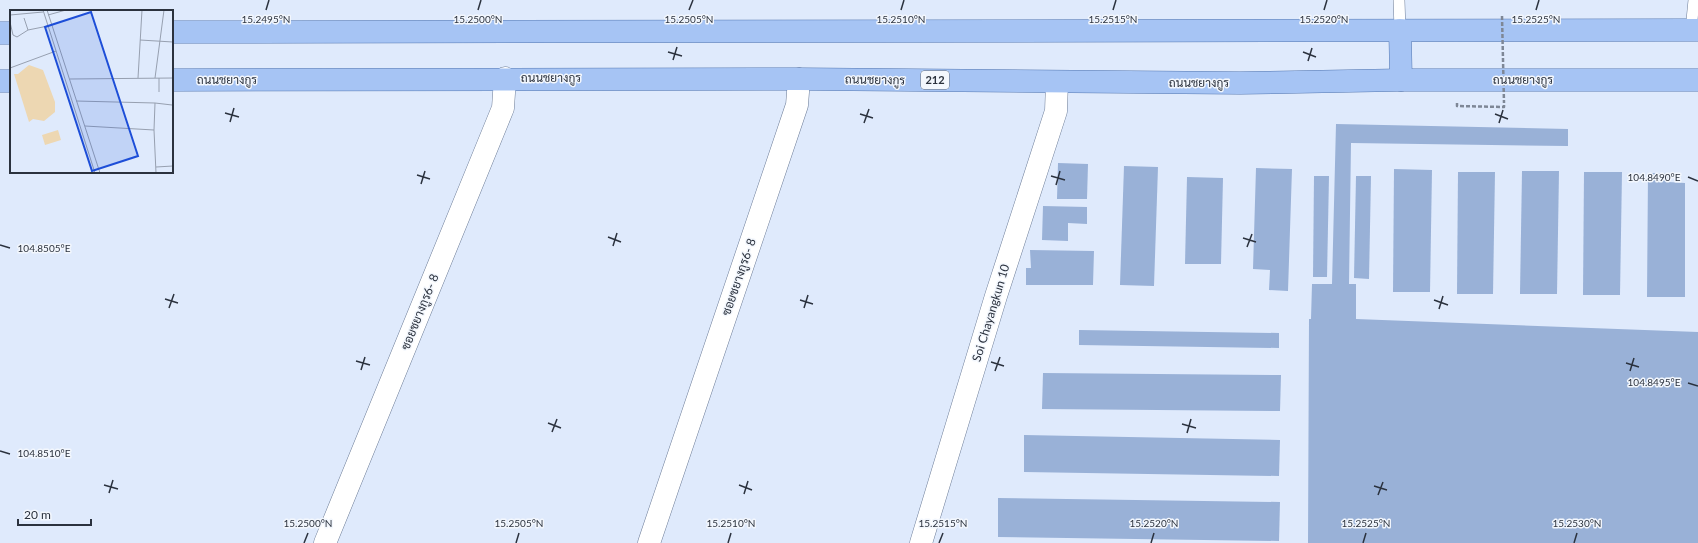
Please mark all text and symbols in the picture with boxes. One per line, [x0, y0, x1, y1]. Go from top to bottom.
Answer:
inset map [10, 10, 173, 173]
text: 15.2495°N [242, 13, 290, 25]
text: 15.2500°N [454, 13, 502, 25]
text: 15.2505°N [665, 13, 713, 25]
text: 15.2510°N [877, 13, 925, 25]
text: 15.2515°N [1089, 13, 1137, 25]
text: 15.2520°N [1300, 13, 1348, 25]
text: 15.2525°N [1512, 13, 1560, 25]
street label: ถนนชยางกูร [521, 70, 581, 86]
street label: ถนนชยางกูร [845, 71, 906, 89]
road number: 212 [921, 71, 949, 89]
street label: ถนนชยางกูร [197, 72, 257, 88]
street label: ถนนชยางกูร [1493, 72, 1553, 88]
street label: ถนนชยางกูร [1169, 75, 1229, 91]
text: 104.8490°E [1628, 171, 1681, 183]
street label: ซอยชยางกูร6- 8 [718, 236, 760, 318]
text: 104.8505°E [18, 242, 71, 254]
street label: Soi Chayangkun 10 [969, 262, 1013, 363]
street label: ซอยชยางกูร6- 8 [397, 271, 443, 352]
text: 104.8495°E [1628, 376, 1681, 388]
text: 104.8510°E [18, 447, 71, 459]
scale bar [18, 501, 91, 527]
text: 20 m [24, 507, 51, 522]
text: 15.2500°N [284, 517, 332, 529]
text: 15.2505°N [495, 517, 543, 529]
text: 15.2510°N [707, 517, 755, 529]
text: 15.2515°N [919, 517, 967, 529]
text: 15.2520°N [1130, 517, 1178, 529]
text: 15.2525°N [1342, 517, 1390, 529]
text: 15.2530°N [1553, 517, 1601, 529]

